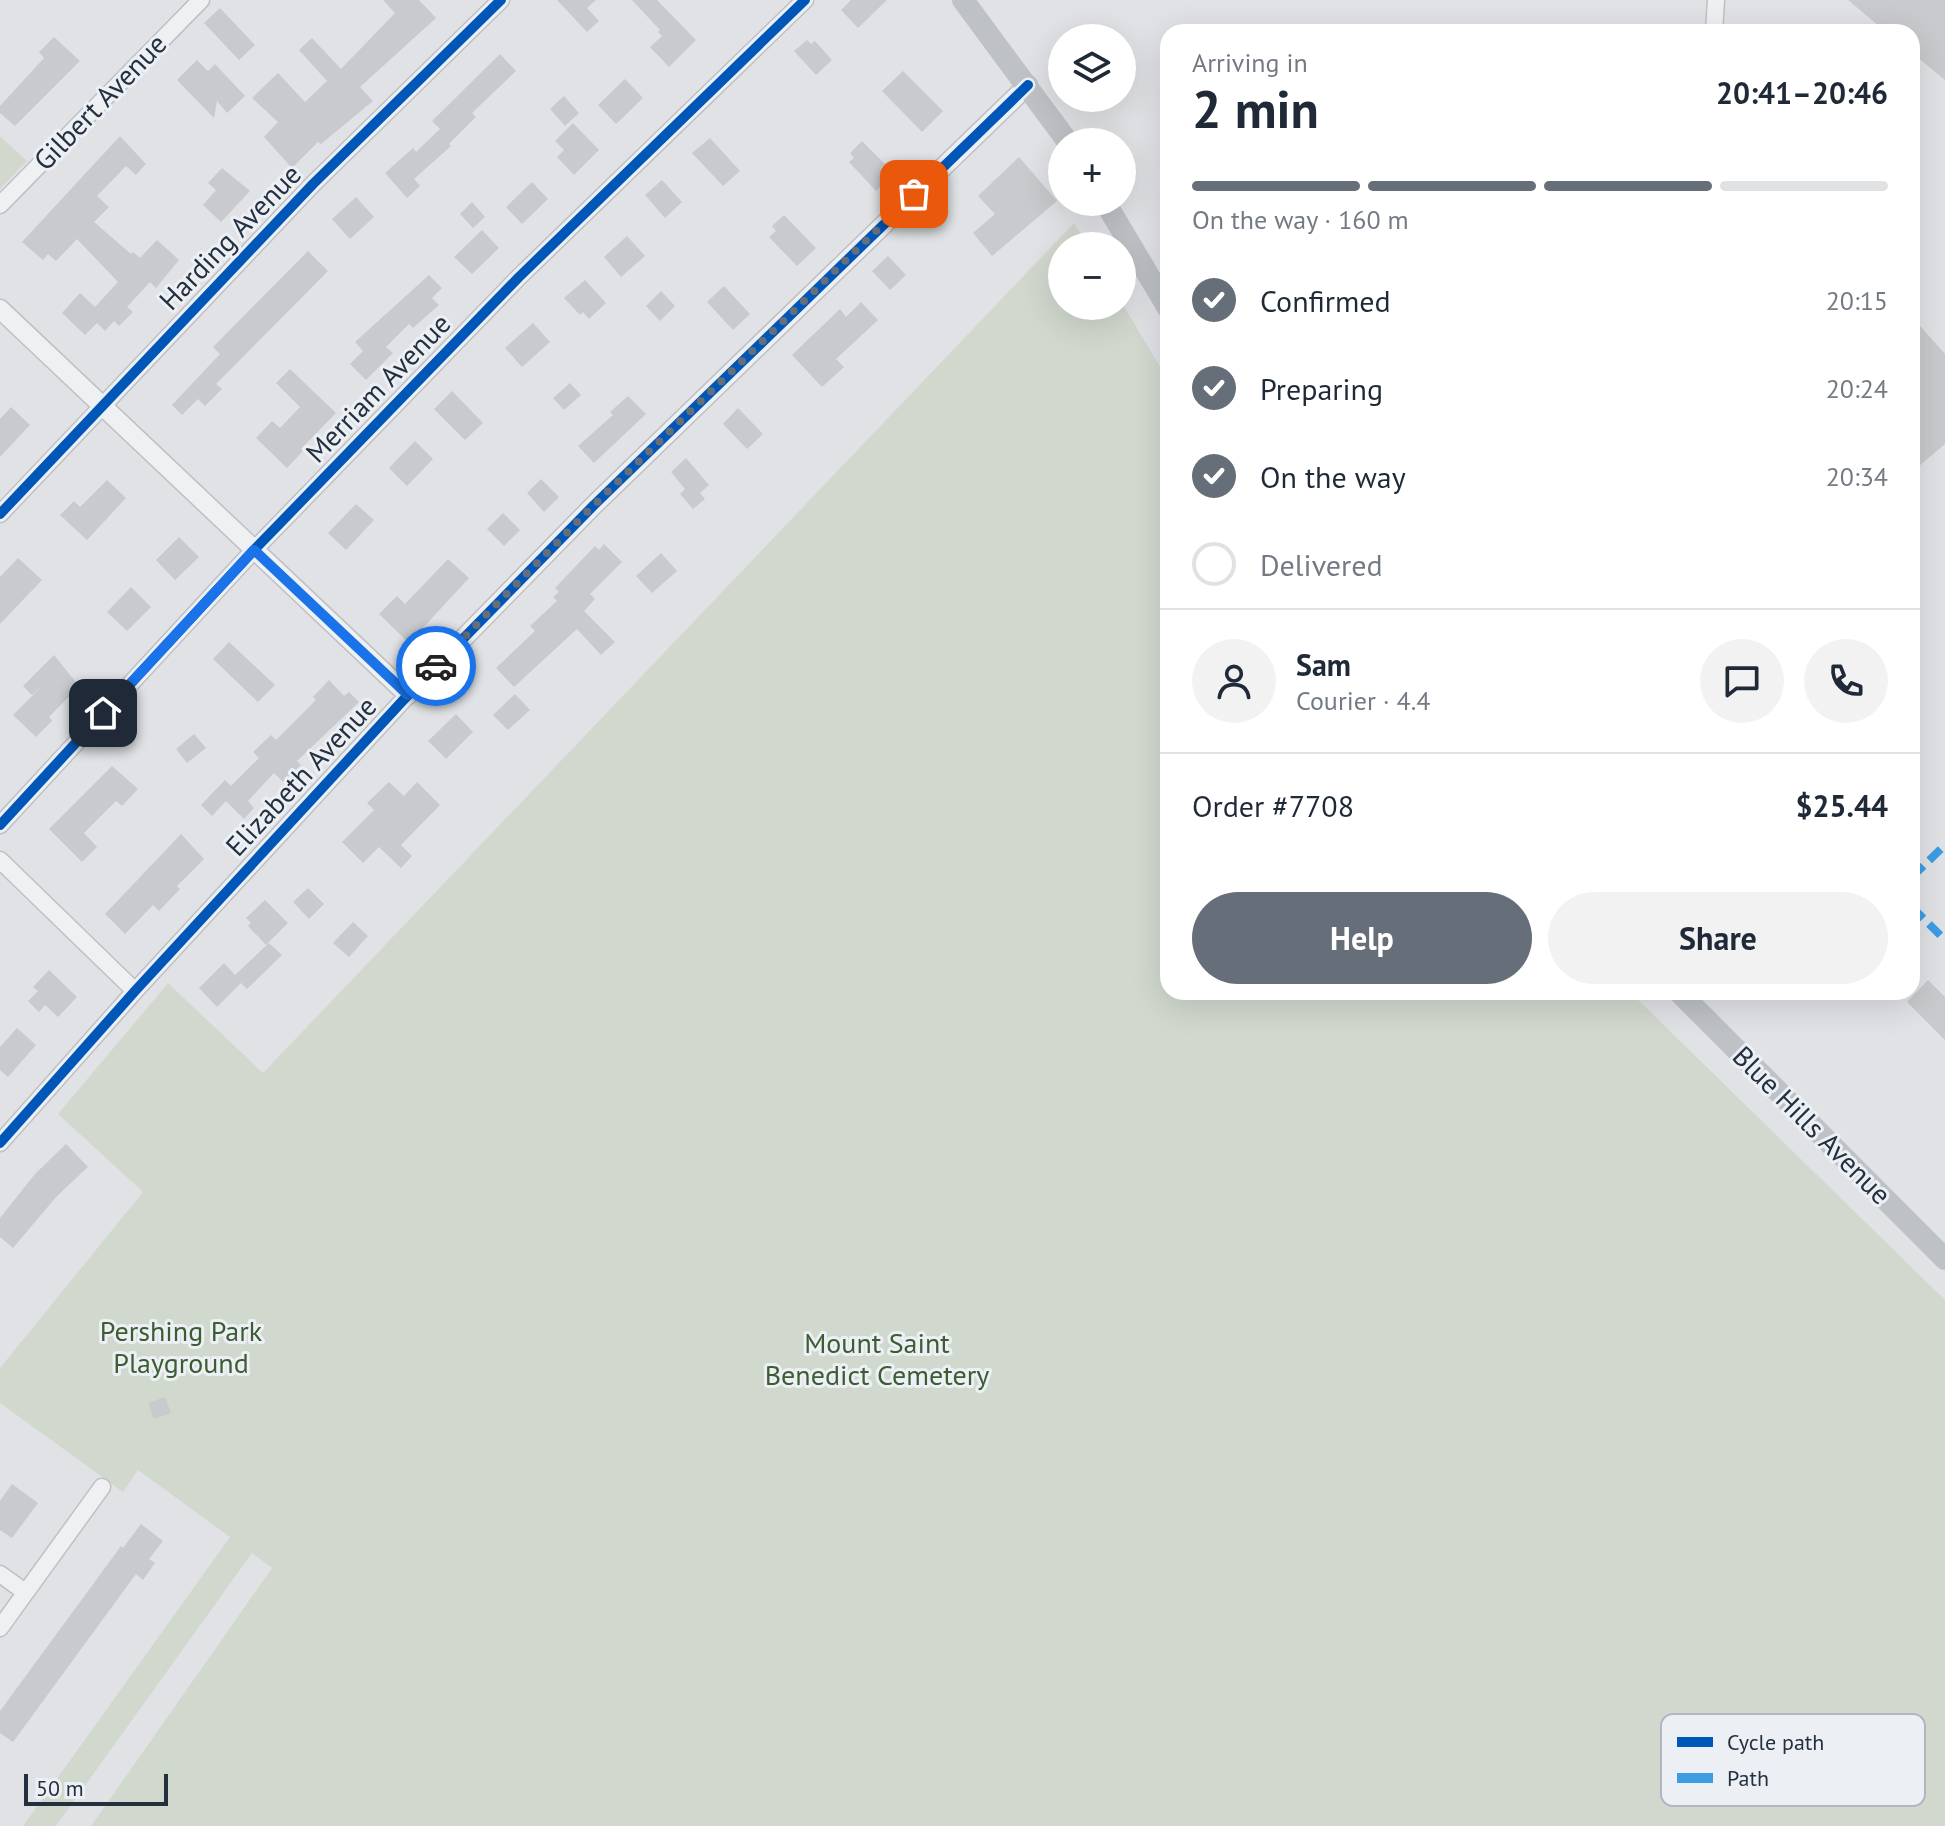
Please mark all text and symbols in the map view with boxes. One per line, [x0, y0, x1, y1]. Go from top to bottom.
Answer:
map controls [1048, 24, 1136, 320]
button: layers [1048, 24, 1136, 112]
street label: Gilbert Avenue [25, 25, 174, 178]
text: Arriving in [1192, 46, 1308, 79]
text: 20:41–20:46 [1716, 73, 1888, 112]
text: 2 min [1192, 75, 1319, 142]
button: + [1048, 128, 1136, 216]
street label: Harding Avenue [151, 156, 309, 318]
pin [880, 160, 948, 228]
icon: bag [892, 172, 936, 216]
text: On the way · 160 m [1192, 203, 1409, 236]
button: − [1048, 232, 1136, 320]
icon: check [1192, 278, 1236, 322]
text: Confirmed [1260, 281, 1391, 320]
text: 20:15 [1826, 284, 1888, 317]
street label: Merriam Avenue [297, 305, 458, 470]
icon: check [1192, 366, 1236, 410]
text: Preparing [1260, 369, 1383, 408]
text: 20:24 [1826, 372, 1888, 405]
icon: check [1192, 454, 1236, 498]
text: On the way [1260, 457, 1406, 496]
text: 20:34 [1826, 460, 1888, 493]
text: Delivered [1260, 545, 1383, 584]
courier [396, 626, 476, 706]
button: person [1192, 639, 1276, 723]
button: chat [1700, 639, 1784, 723]
button: phone [1804, 639, 1888, 723]
icon: car [414, 644, 458, 688]
text: Sam [1296, 645, 1351, 684]
pin [69, 679, 137, 747]
text: Courier · 4.4 [1296, 684, 1430, 717]
street label: Elizabeth Avenue [217, 688, 384, 863]
icon: home [81, 691, 125, 735]
text: Order #7708 [1192, 786, 1354, 825]
text: $25.44 [1796, 786, 1888, 825]
button: Help [1192, 892, 1532, 984]
button: Share [1548, 892, 1888, 984]
street label: Blue Hills Avenue [1725, 1037, 1900, 1212]
park label: Pershing Park Playground [100, 1312, 263, 1381]
park label: Mount Saint Benedict Cemetery [765, 1324, 989, 1393]
legend [1661, 1714, 1925, 1806]
text: Cycle path [1727, 1728, 1824, 1756]
text: Path [1727, 1764, 1769, 1792]
scale bar [24, 1770, 168, 1806]
text: 50 m [36, 1774, 84, 1802]

